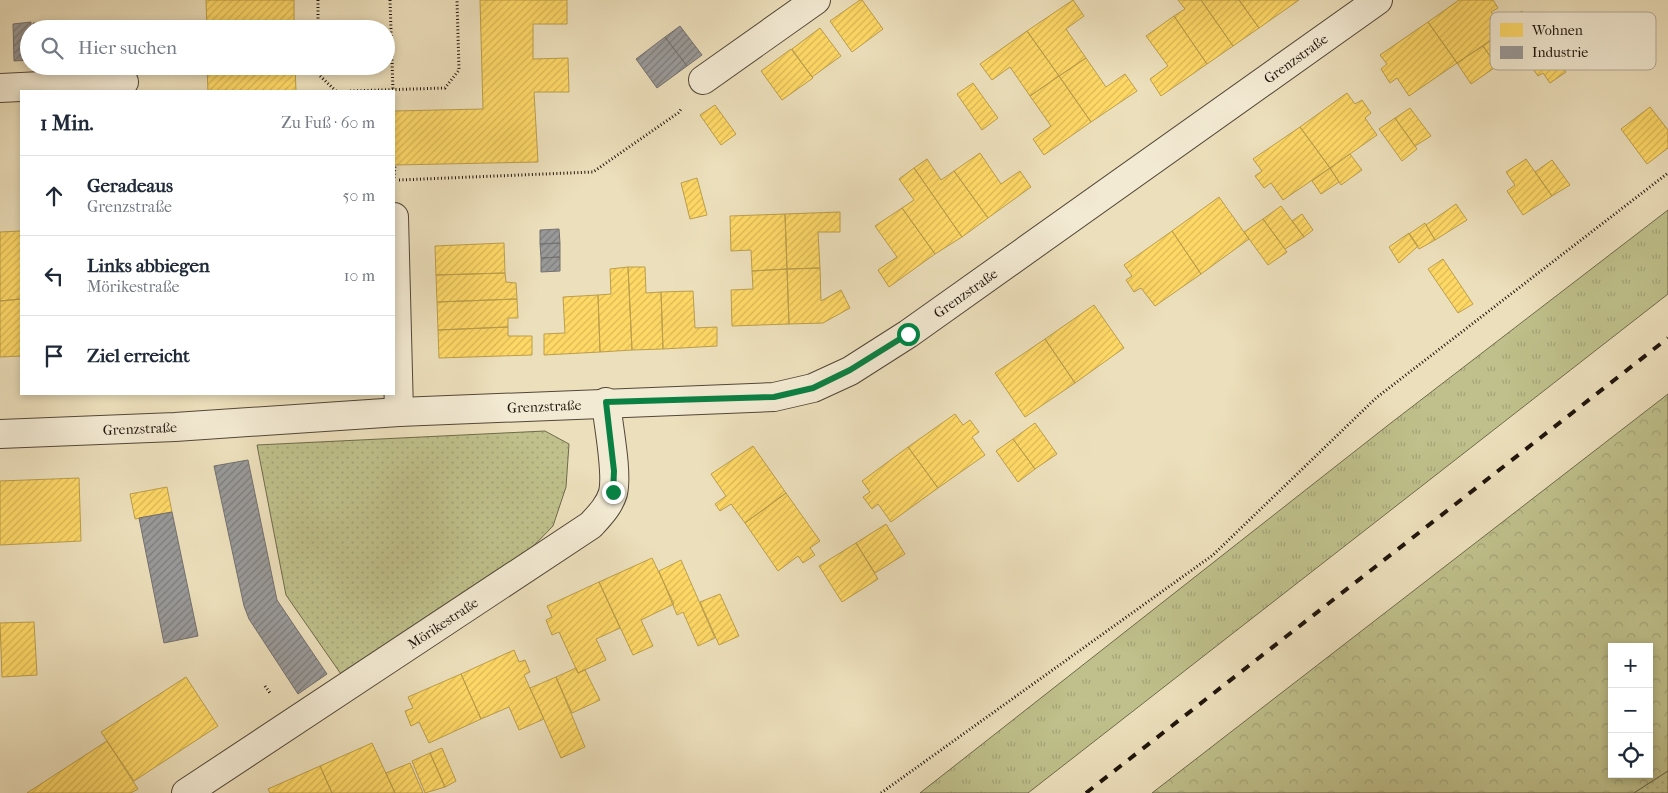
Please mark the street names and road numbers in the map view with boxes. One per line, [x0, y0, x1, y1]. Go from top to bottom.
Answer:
street label: Grenzstraße [1261, 30, 1331, 87]
street label: Grenzstraße [931, 265, 1001, 322]
street label: Grenzstraße [507, 397, 582, 417]
street label: Grenzstraße [102, 419, 177, 439]
street label: Mörikestraße [405, 594, 482, 653]

